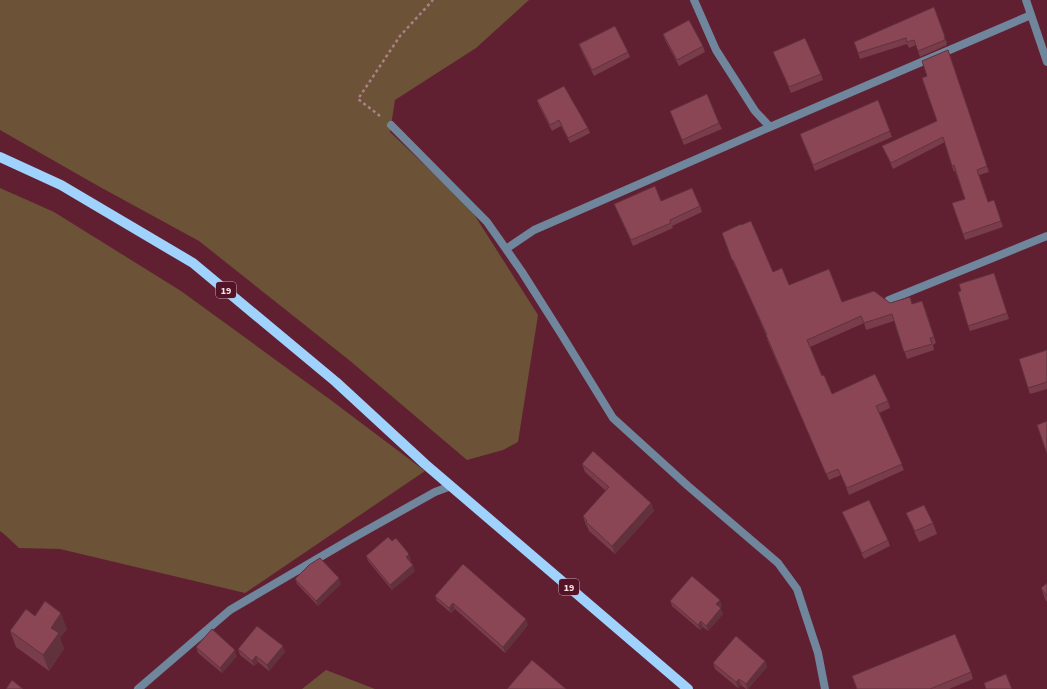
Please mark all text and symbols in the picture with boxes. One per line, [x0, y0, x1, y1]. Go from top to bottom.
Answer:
road number: 19 [216, 282, 236, 298]
road number: 19 [559, 579, 579, 595]

